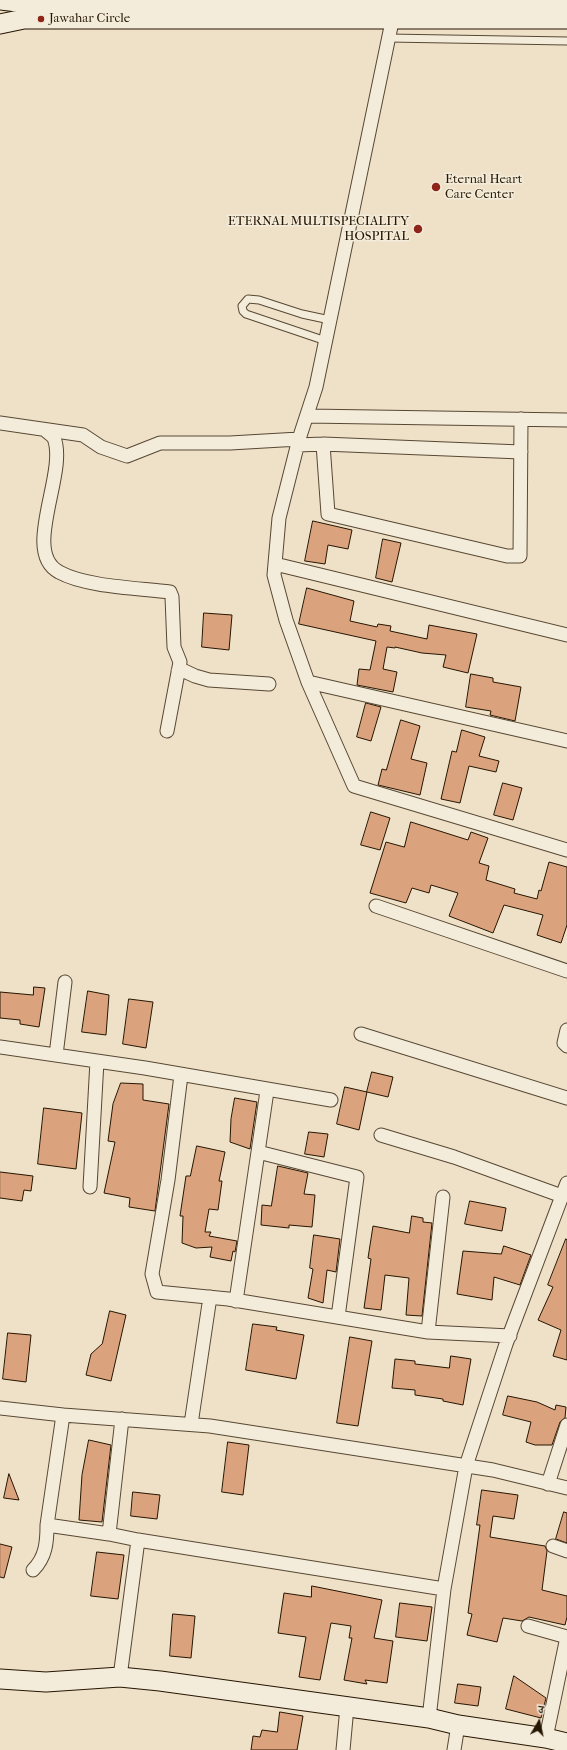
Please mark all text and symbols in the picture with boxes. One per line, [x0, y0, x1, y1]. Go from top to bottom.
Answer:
place label: Jawahar Circle [49, 11, 130, 27]
marker: Jawahar Circle [36, 14, 46, 24]
place label: Eternal Heart Care Center [445, 172, 522, 203]
marker: Eternal Heart Care Center [430, 181, 442, 193]
place label: ETERNAL MULTISPECIALITY HOSPITAL [228, 214, 409, 245]
marker: ETERNAL MULTISPECIALITY HOSPITAL [412, 223, 424, 235]
north arrow [519, 1702, 559, 1742]
text: उ [537, 1703, 545, 1717]

